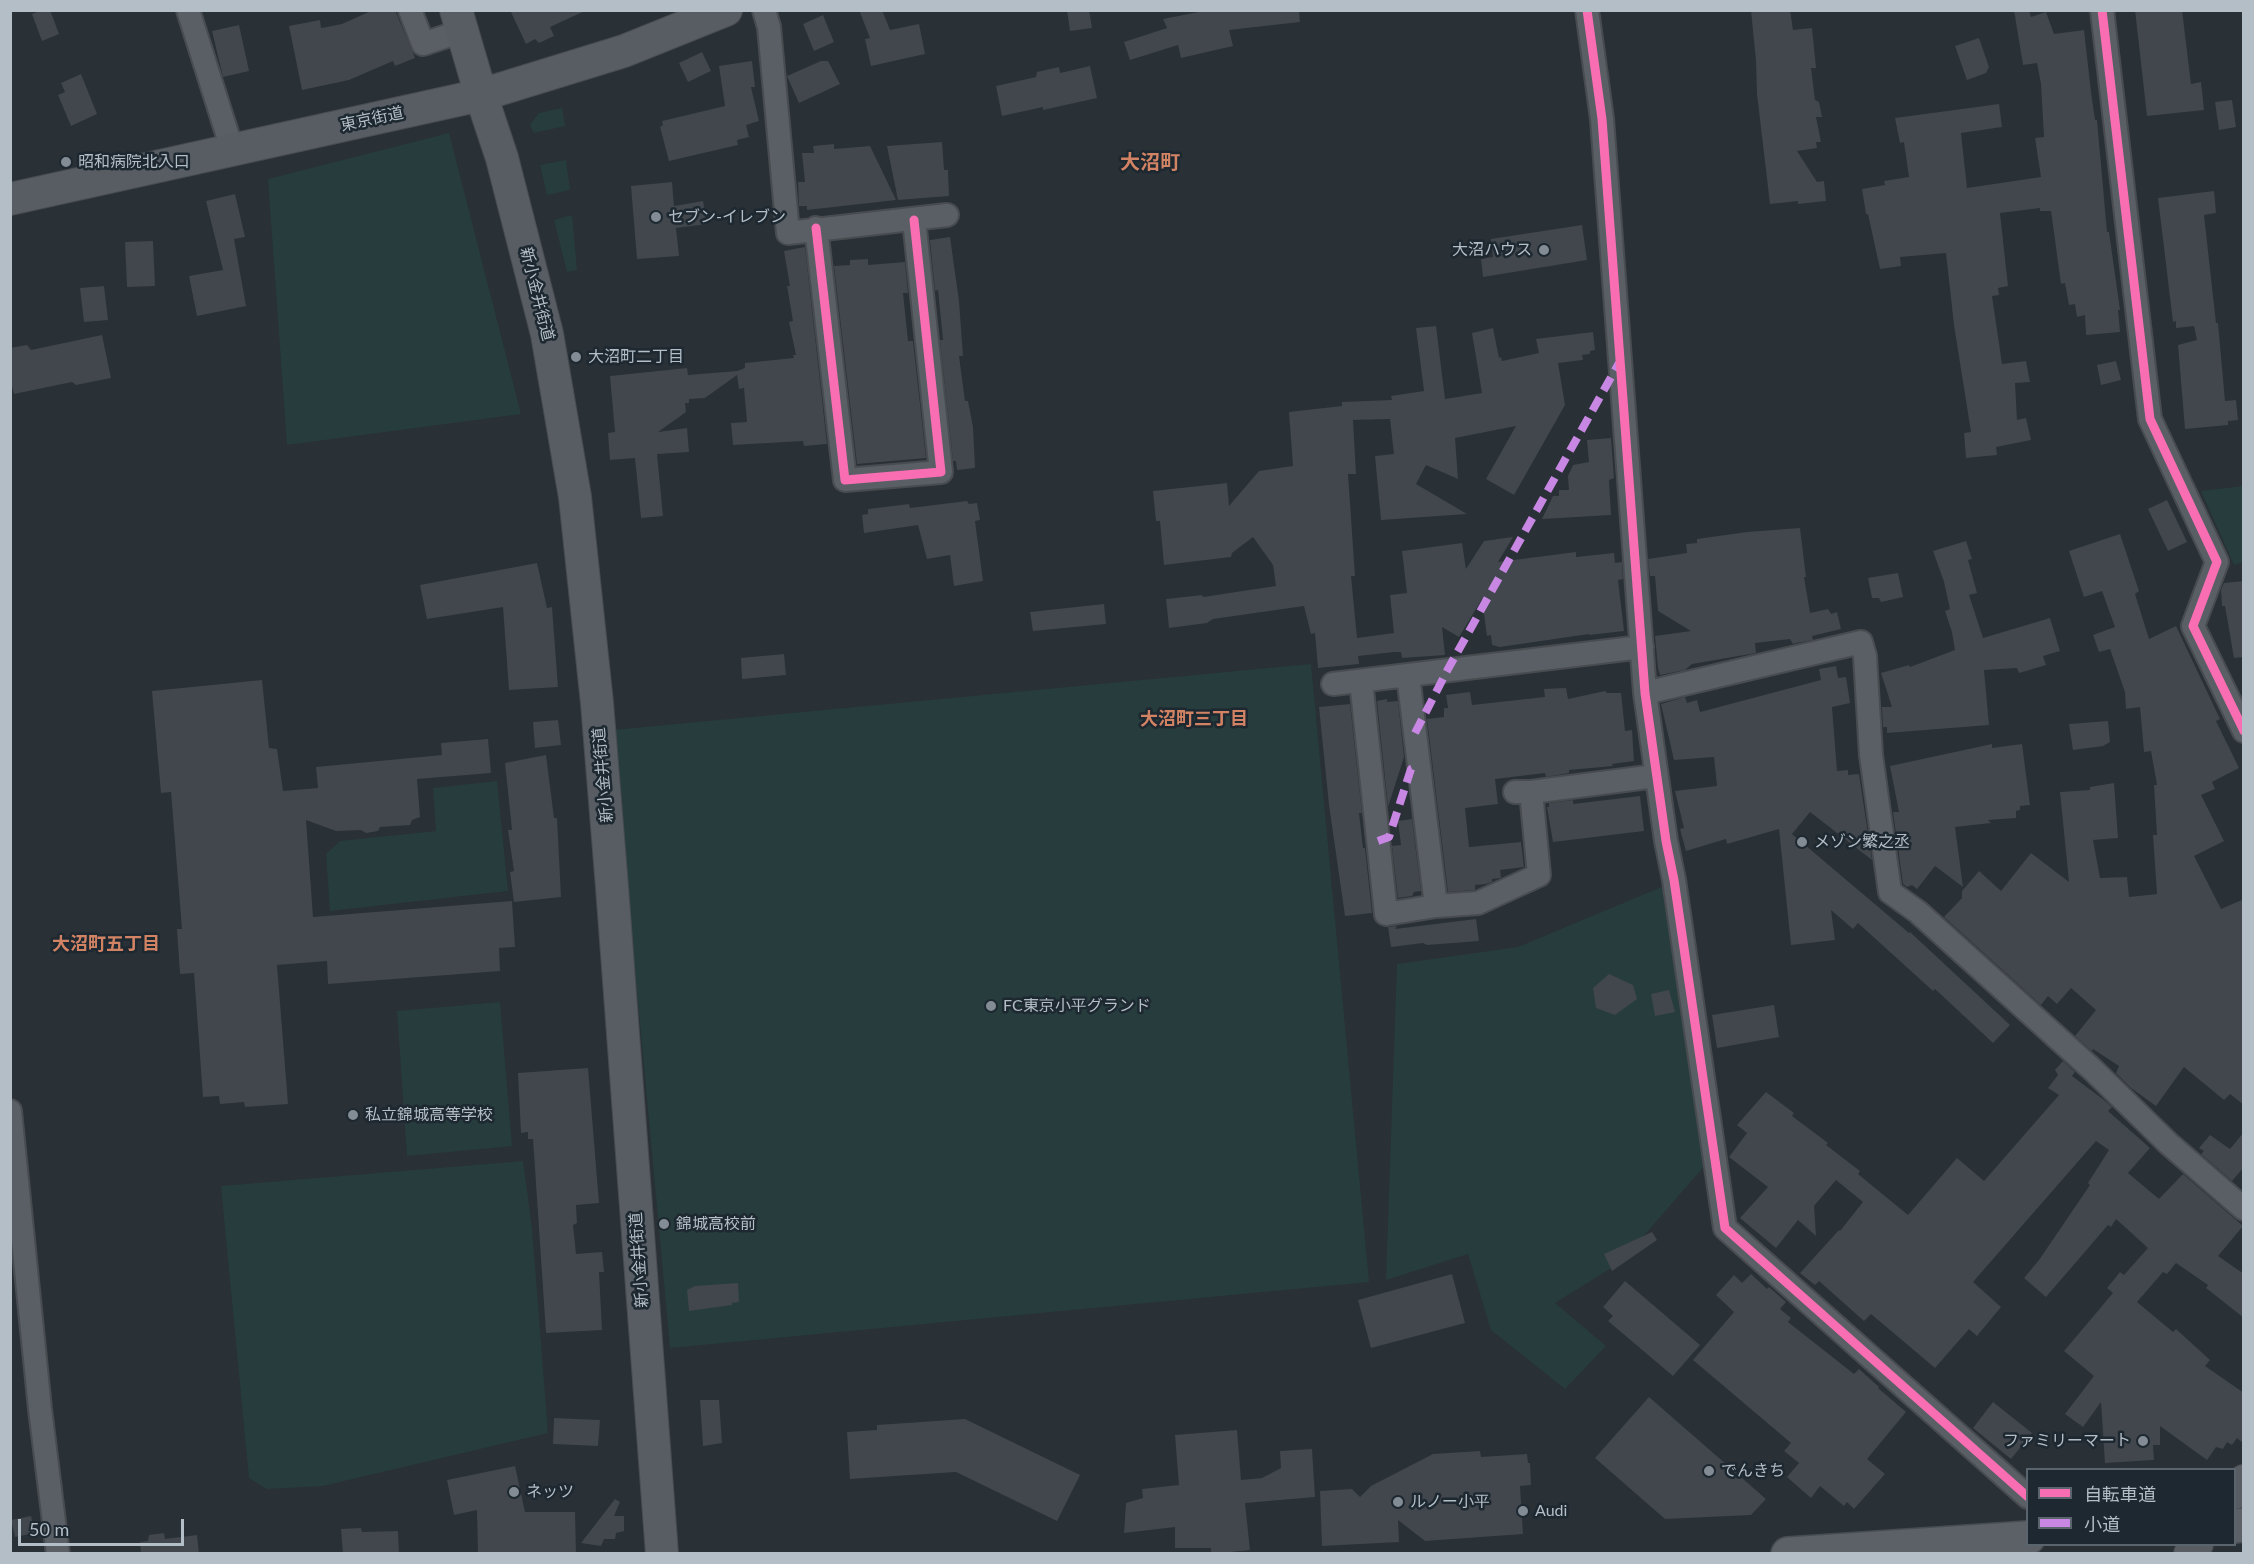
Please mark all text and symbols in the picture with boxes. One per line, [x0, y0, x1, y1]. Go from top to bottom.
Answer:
street label: 東京街道 [339, 103, 405, 135]
district label: 大沼町 [1120, 151, 1180, 175]
place label: 昭和病院北入口 [78, 152, 190, 172]
marker: 昭和病院北入口 [59, 155, 73, 169]
place label: セブン-イレブン [668, 207, 786, 227]
marker: セブン-イレブン [649, 210, 663, 224]
place label: 大沼ハウス [1452, 240, 1532, 260]
marker: 大沼ハウス [1537, 243, 1551, 257]
street label: 新小金井街道 [516, 245, 558, 343]
place label: 大沼町二丁目 [588, 347, 684, 367]
marker: 大沼町二丁目 [569, 350, 583, 364]
district label: 大沼町三丁目 [1140, 708, 1248, 730]
street label: 新小金井街道 [589, 726, 617, 824]
place label: メゾン繁之丞 [1814, 832, 1910, 852]
marker: メゾン繁之丞 [1795, 835, 1809, 849]
district label: 大沼町五丁目 [52, 933, 160, 955]
place label: FC東京小平グランド [1003, 996, 1151, 1016]
marker: FC東京小平グランド [984, 999, 998, 1013]
place label: 私立錦城高等学校 [365, 1105, 493, 1125]
marker: 私立錦城高等学校 [346, 1108, 360, 1122]
street label: 新小金井街道 [626, 1211, 652, 1309]
place label: 錦城高校前 [676, 1214, 756, 1234]
marker: 錦城高校前 [657, 1217, 671, 1231]
place label: ファミリーマート [2003, 1431, 2131, 1451]
marker: ファミリーマート [2136, 1434, 2150, 1448]
place label: でんきち [1721, 1461, 1785, 1481]
marker: でんきち [1702, 1464, 1716, 1478]
legend [2026, 1468, 2236, 1546]
place label: ネッツ [526, 1482, 574, 1502]
text: 自転車道 [2084, 1483, 2156, 1505]
marker: ネッツ [507, 1485, 521, 1499]
place label: ルノー小平 [1410, 1492, 1490, 1512]
marker: ルノー小平 [1391, 1495, 1405, 1509]
place label: Audi [1535, 1501, 1567, 1521]
marker: Audi [1516, 1504, 1530, 1518]
scale bar [21, 1507, 188, 1545]
text: 小道 [2084, 1513, 2120, 1535]
text: 50 m [29, 1518, 69, 1540]

